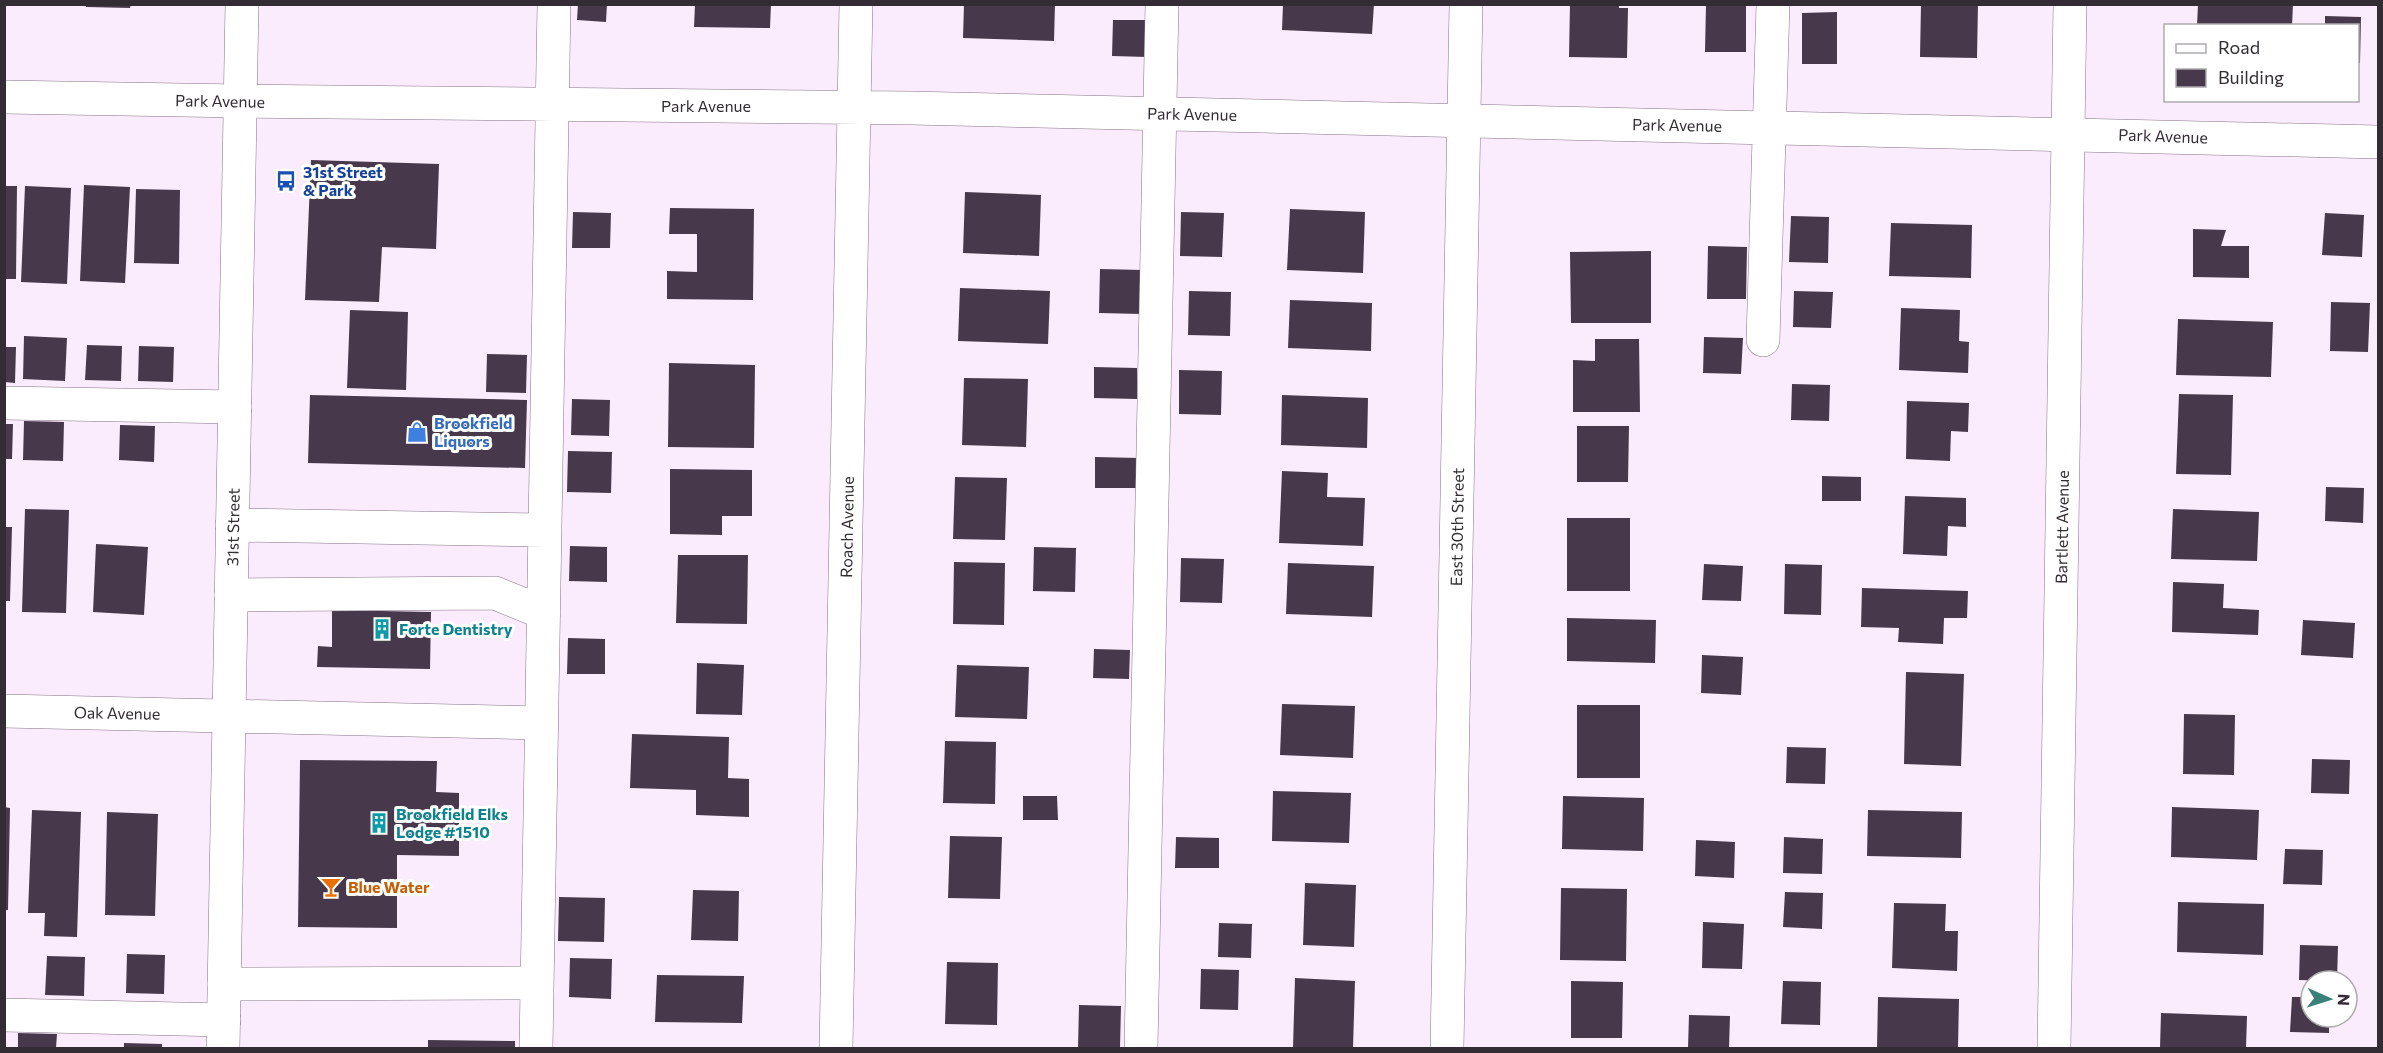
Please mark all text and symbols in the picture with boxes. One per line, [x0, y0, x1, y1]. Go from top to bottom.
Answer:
legend [2164, 24, 2359, 102]
text: Road [2218, 36, 2260, 58]
text: Building [2218, 66, 2284, 88]
street label: Park Avenue [175, 90, 265, 111]
street label: Park Avenue [661, 96, 751, 115]
street label: Park Avenue [1147, 103, 1237, 124]
street label: Park Avenue [1632, 114, 1722, 135]
street label: Park Avenue [2118, 124, 2208, 147]
place label: 31st Street & Park [303, 162, 383, 199]
bus stop icon: 31st Street & Park [274, 169, 298, 193]
place label: Brookfield Liquors [434, 413, 512, 450]
shop icon: Brookfield Liquors [405, 420, 429, 444]
street label: East 30th Street [1446, 467, 1467, 586]
street label: Bartlett Avenue [2051, 470, 2072, 584]
street label: Roach Avenue [836, 476, 857, 578]
street label: 31st Street [222, 487, 243, 566]
building icon: Forte Dentistry [370, 617, 394, 641]
place label: Forte Dentistry [399, 619, 513, 638]
street label: Oak Avenue [74, 702, 160, 723]
place label: Brookfield Elks Lodge #1510 [396, 804, 508, 841]
building icon: Brookfield Elks Lodge #1510 [367, 811, 391, 835]
bar icon: Blue Water [319, 875, 343, 899]
place label: Blue Water [348, 877, 430, 896]
north arrow [2299, 969, 2359, 1029]
text: N [2335, 993, 2354, 1006]

